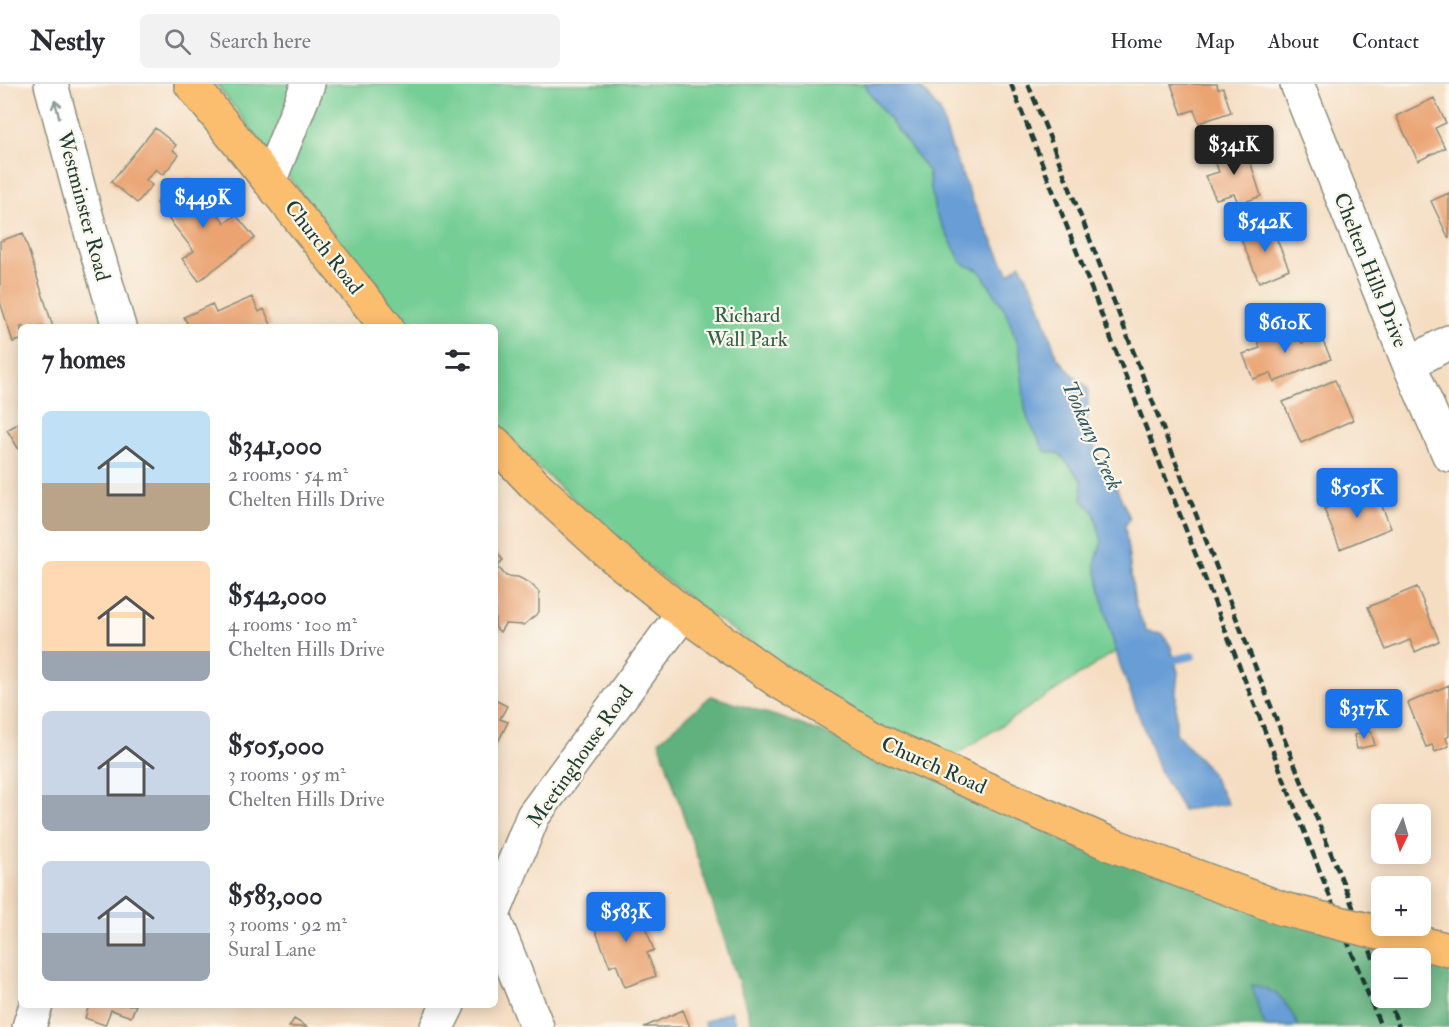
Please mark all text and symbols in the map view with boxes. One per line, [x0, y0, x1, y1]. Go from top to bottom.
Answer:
search box [140, 14, 560, 68]
text: Nestly [30, 24, 104, 59]
icon: search [161, 25, 194, 58]
text: Search here [209, 27, 311, 55]
text: Home [1110, 28, 1162, 55]
text: Map [1195, 28, 1235, 55]
text: About [1268, 28, 1319, 55]
text: Contact [1352, 28, 1419, 55]
one-way arrow [51, 100, 63, 119]
pin: $341K [1192, 125, 1276, 176]
street label: Westminster Road [50, 127, 117, 285]
text: $341K [1209, 132, 1259, 157]
pin: $449K [161, 178, 245, 229]
text: $449K [174, 185, 232, 210]
street label: Chelten Hills Drive [1327, 189, 1414, 352]
street label: Church Road [278, 195, 369, 301]
pin: $542K [1223, 202, 1307, 253]
text: $542K [1238, 209, 1292, 234]
park label: Richard Wall Park [705, 302, 788, 353]
pin: $610K [1243, 303, 1327, 354]
text: $610K [1259, 310, 1311, 335]
text: 7 homes [42, 344, 125, 376]
icon: filters [441, 344, 474, 377]
water label: Tookany Creek [1055, 376, 1129, 495]
text: $341,000 [228, 430, 322, 462]
icon: home [90, 435, 162, 507]
text: 2 rooms · 54 m² [228, 462, 348, 487]
pin: $505K [1315, 468, 1399, 519]
text: $505K [1331, 475, 1383, 500]
text: Chelten Hills Drive [228, 487, 385, 512]
text: $542,000 [228, 580, 327, 612]
icon: home [90, 585, 162, 657]
text: 4 rooms · 100 m² [228, 612, 357, 637]
text: Chelten Hills Drive [228, 637, 385, 662]
street label: Meetinghouse Road [521, 679, 640, 833]
pin: $317K [1322, 689, 1406, 740]
text: $317K [1339, 696, 1389, 721]
text: $505,000 [228, 730, 324, 762]
street label: Church Road [877, 730, 991, 801]
icon: home [90, 735, 162, 807]
text: 3 rooms · 95 m² [228, 762, 346, 787]
text: Chelten Hills Drive [228, 787, 385, 812]
north arrow [1371, 804, 1431, 864]
map controls [1371, 804, 1431, 1008]
button: + [1371, 876, 1431, 936]
text: $583,000 [228, 880, 323, 912]
icon: home [90, 885, 162, 957]
pin: $583K [584, 892, 668, 943]
text: $583K [600, 899, 652, 924]
text: 3 rooms · 92 m² [228, 912, 347, 937]
text: Sural Lane [228, 937, 316, 962]
button: − [1371, 948, 1431, 1008]

